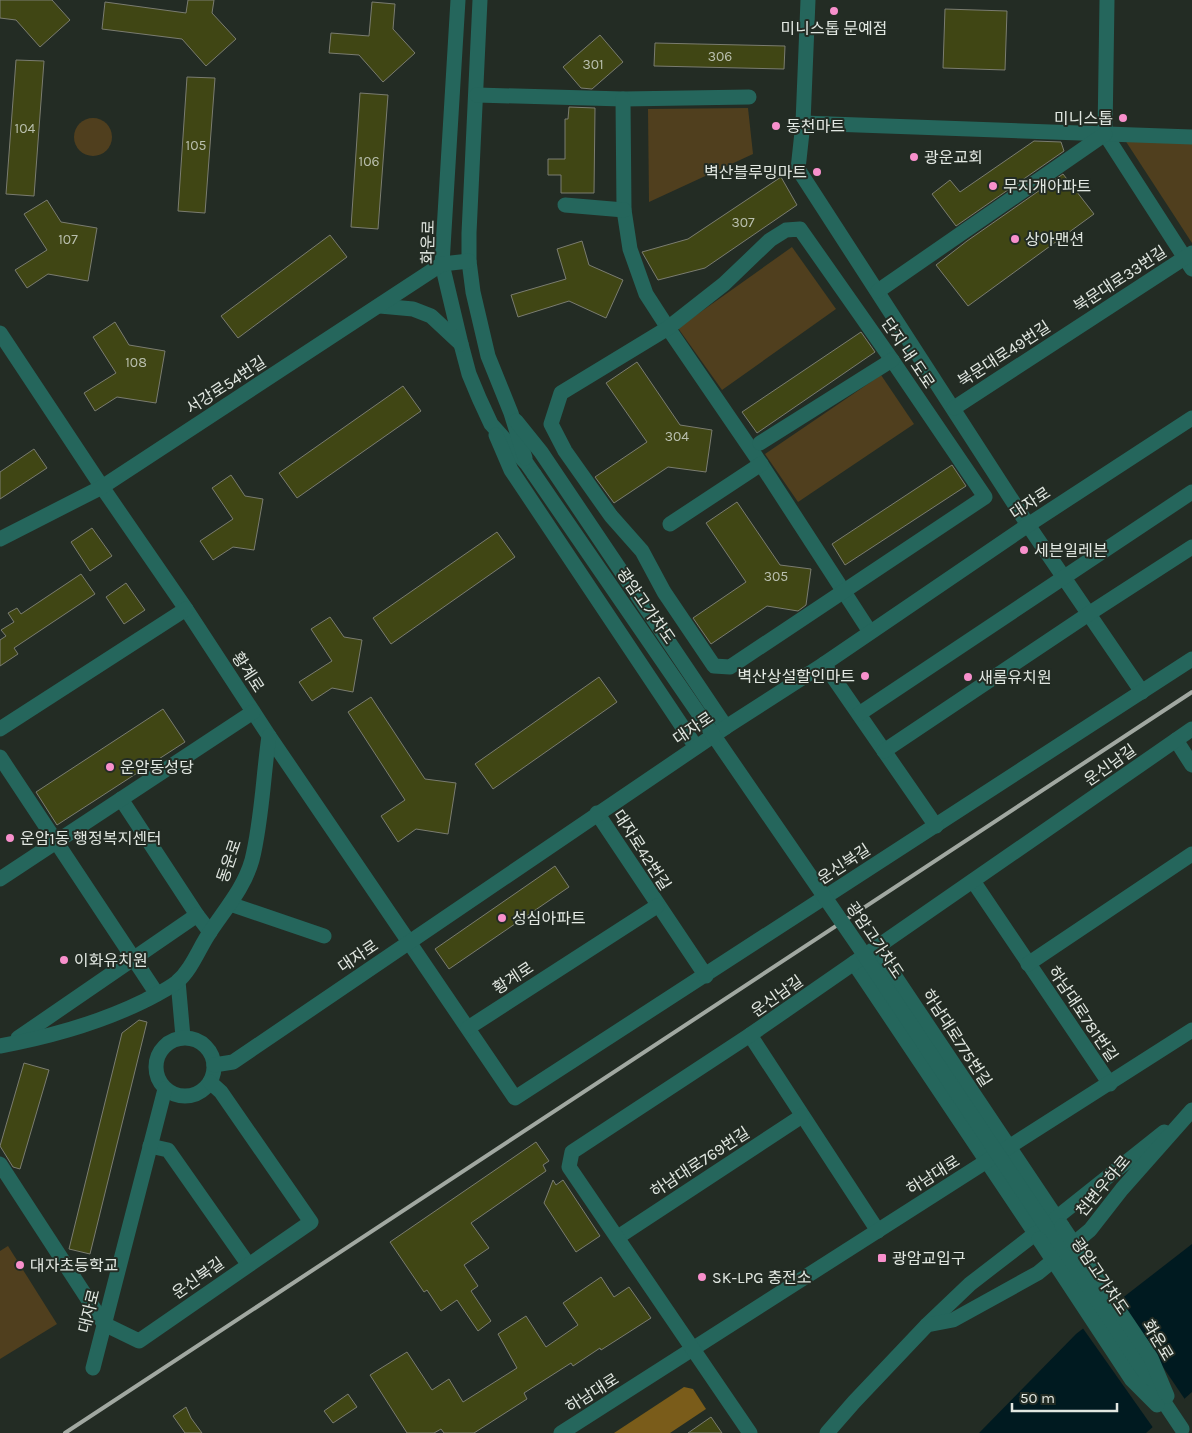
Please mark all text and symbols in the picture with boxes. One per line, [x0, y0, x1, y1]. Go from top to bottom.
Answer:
marker: 미니스톱 문예점 [828, 5, 840, 17]
place label: 미니스톱 문예점 [781, 19, 887, 38]
house number: 306 [708, 48, 732, 65]
house number: 301 [582, 56, 604, 73]
place label: 미니스톱 [1054, 109, 1113, 128]
marker: 미니스톱 [1117, 112, 1129, 124]
place label: 동천마트 [786, 117, 845, 136]
house number: 104 [15, 120, 36, 137]
marker: 동천마트 [770, 120, 782, 132]
house number: 105 [186, 137, 207, 154]
place label: 광운교회 [924, 148, 983, 167]
marker: 광운교회 [908, 151, 920, 163]
house number: 106 [359, 153, 379, 170]
place label: 벽산블루밍마트 [704, 163, 807, 182]
marker: 벽산블루밍마트 [811, 166, 823, 178]
place label: 무지개아파트 [1003, 177, 1091, 196]
marker: 무지개아파트 [987, 180, 999, 192]
house number: 307 [731, 214, 755, 231]
street label: 화운로 [418, 219, 438, 264]
place label: 상아맨션 [1025, 230, 1084, 249]
house number: 107 [58, 231, 78, 248]
marker: 상아맨션 [1009, 233, 1021, 245]
street label: 북문대로33번길 [1070, 242, 1170, 316]
street label: 단지 내 도로 [877, 314, 939, 392]
street label: 북문대로49번길 [954, 317, 1054, 391]
street label: 서강로54번길 [182, 352, 270, 418]
house number: 108 [125, 354, 147, 371]
house number: 304 [665, 428, 689, 445]
street label: 대자로 [1006, 483, 1054, 523]
place label: 세븐일레븐 [1034, 541, 1108, 560]
marker: 세븐일레븐 [1018, 544, 1030, 556]
street label: 광암고가차도 [613, 564, 679, 648]
house number: 305 [764, 568, 788, 585]
street label: 황계로 [228, 648, 268, 696]
place label: 벽산상설할인마트 [737, 667, 855, 686]
place label: 새롬유치원 [978, 668, 1052, 687]
marker: 벽산상설할인마트 [859, 670, 871, 682]
marker: 새롬유치원 [962, 671, 974, 683]
street label: 대자로 [669, 708, 717, 748]
street label: 운신남길 [1080, 740, 1140, 790]
place label: 운암동성당 [120, 758, 194, 777]
marker: 운암동성당 [104, 761, 116, 773]
street label: 대자로42번길 [609, 806, 675, 894]
place label: 운암1동 행정복지센터 [20, 829, 162, 848]
marker: 운암1동 행정복지센터 [4, 832, 16, 844]
street label: 동운로 [213, 837, 245, 885]
street label: 운신북길 [814, 840, 874, 888]
street label: 광암고가차도 [842, 898, 908, 982]
place label: 성심아파트 [512, 909, 586, 928]
marker: 성심아파트 [496, 912, 508, 924]
street label: 대자로 [334, 936, 382, 976]
place label: 이화유치원 [74, 951, 148, 970]
marker: 이화유치원 [58, 954, 70, 966]
street label: 황계로 [489, 958, 537, 998]
street label: 하남대로781번길 [1044, 963, 1122, 1065]
street label: 운신남길 [747, 971, 807, 1021]
street label: 하남대로775번길 [918, 986, 996, 1090]
street label: 하남대로769번길 [647, 1123, 753, 1201]
street label: 하남대로 [903, 1151, 963, 1199]
street label: 천변우하로 [1072, 1151, 1134, 1220]
street label: 광암고가차도 [1067, 1234, 1133, 1318]
place label: 광암교입구 [892, 1249, 966, 1268]
marker: 광암교입구 [876, 1252, 888, 1264]
street label: 운신북길 [168, 1253, 228, 1303]
place label: 대자초등학교 [30, 1256, 118, 1275]
marker: 대자초등학교 [14, 1259, 26, 1271]
place label: SK-LPG 충전소 [712, 1268, 812, 1287]
marker: SK-LPG 충전소 [696, 1271, 708, 1283]
street label: 대자로 [74, 1287, 104, 1335]
street label: 화운로 [1138, 1316, 1178, 1364]
street label: 하남대로 [562, 1369, 622, 1417]
scale bar [1012, 1380, 1117, 1412]
text: 50 m [1020, 1389, 1055, 1407]

